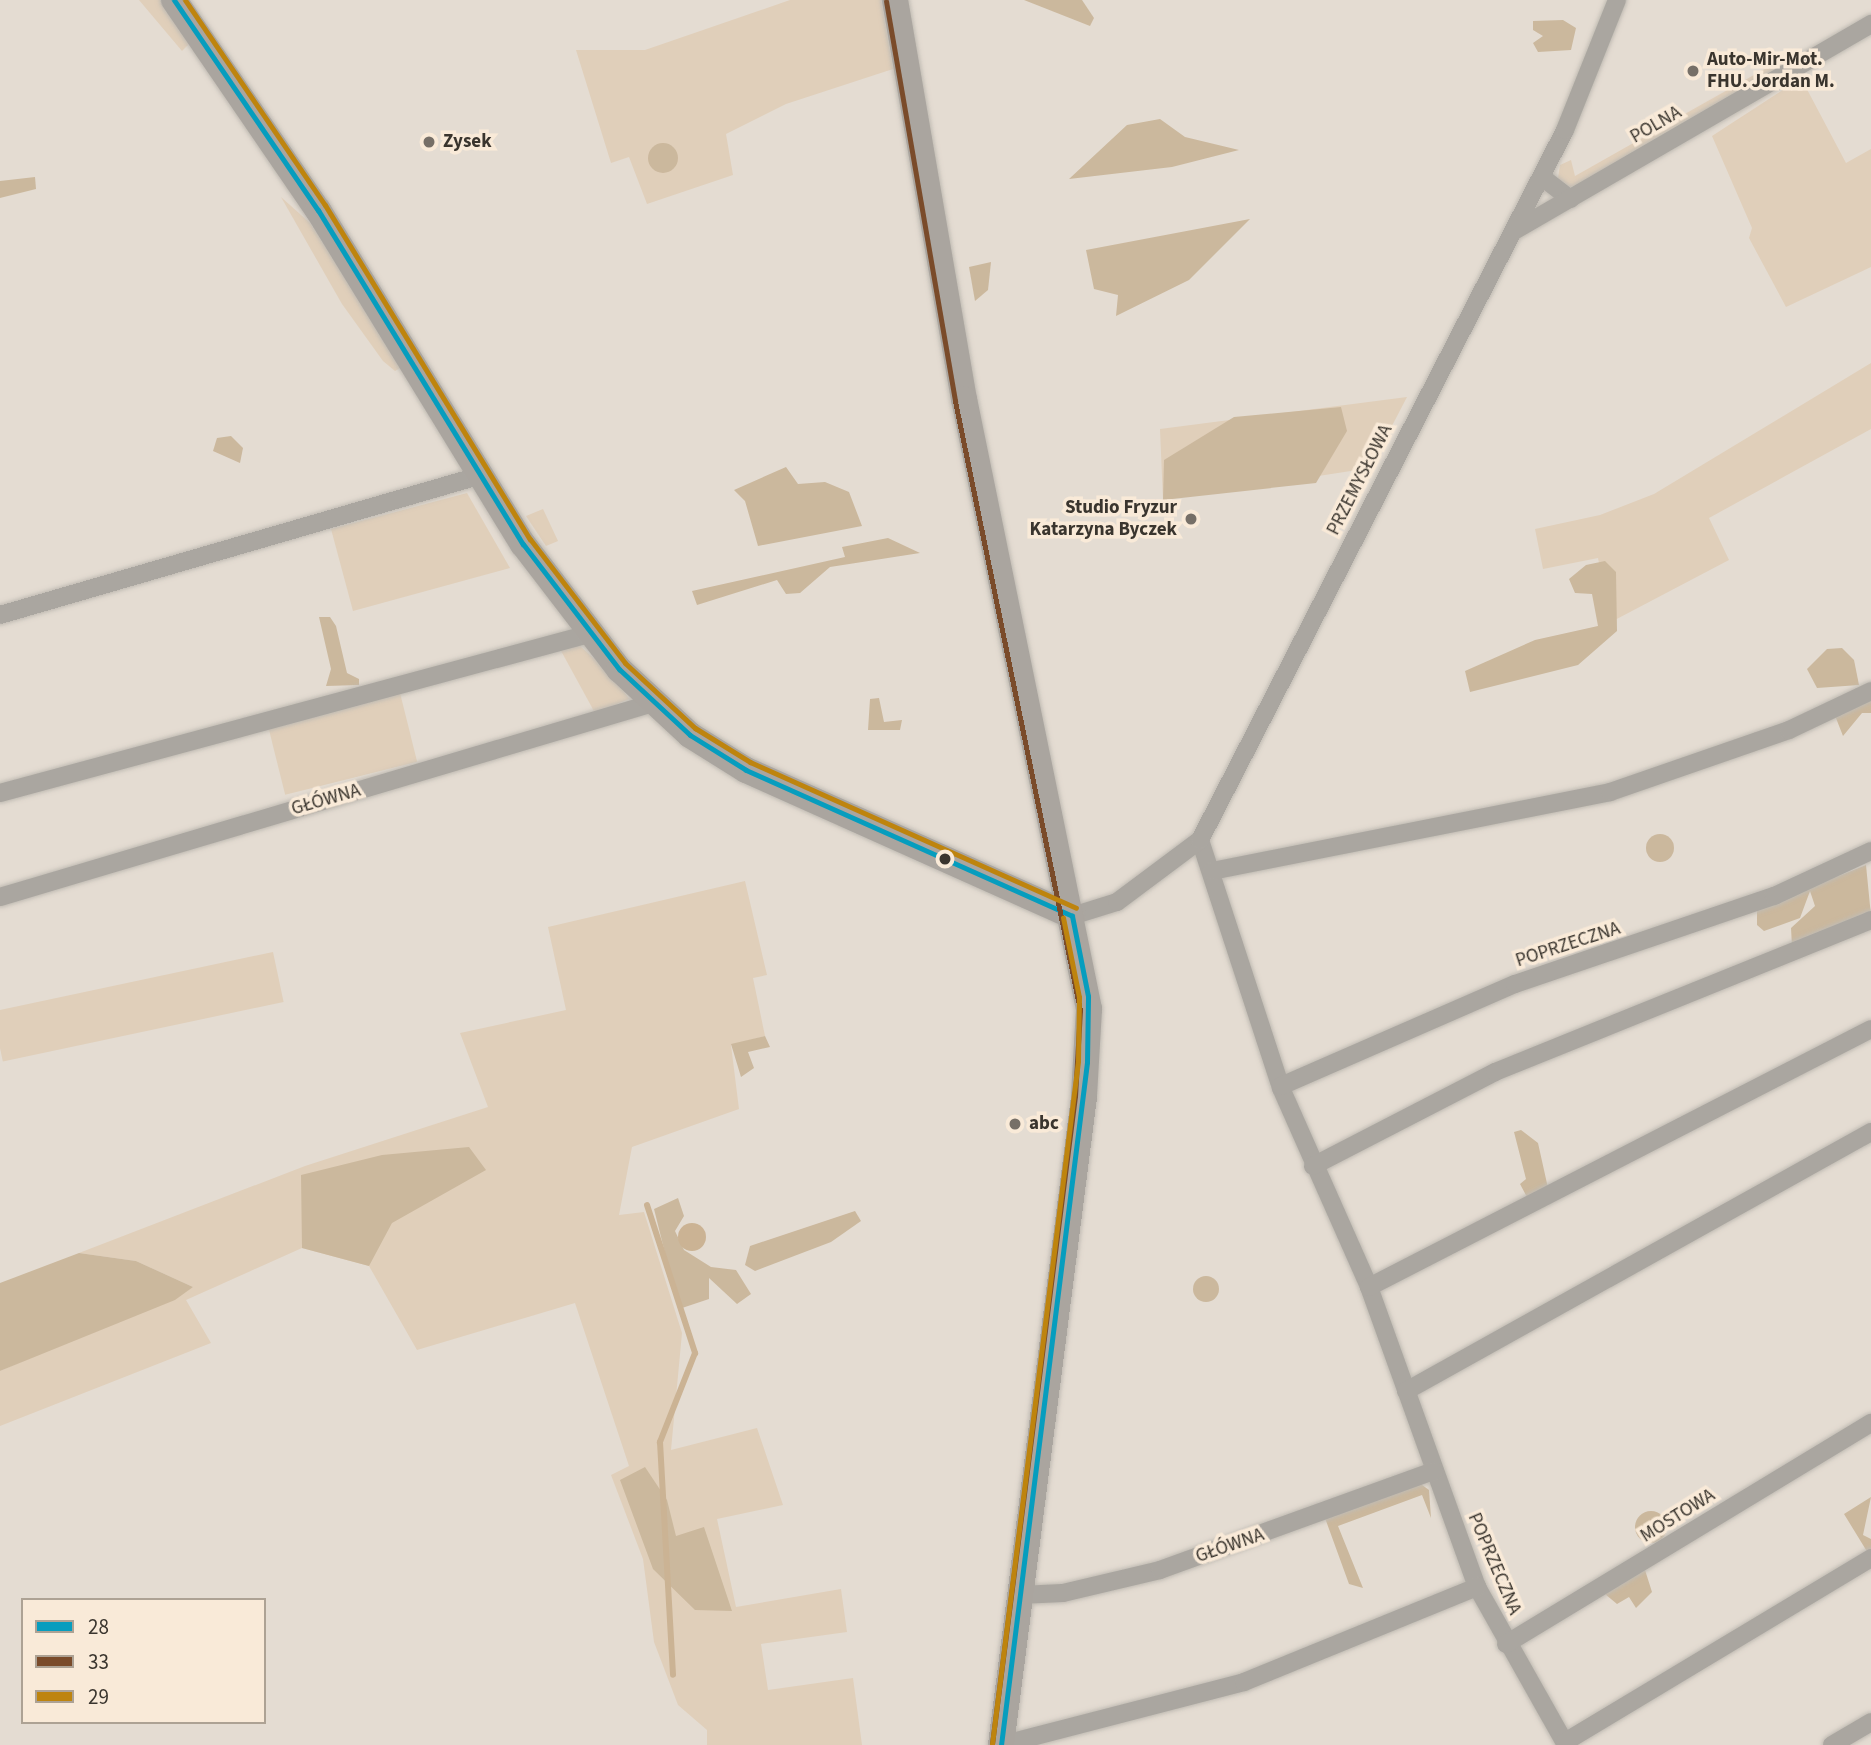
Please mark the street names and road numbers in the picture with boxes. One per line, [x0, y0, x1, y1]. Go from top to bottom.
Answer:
street label: POLNA [1626, 101, 1686, 149]
street label: PRZEMYSŁOWA [1322, 421, 1398, 539]
street label: GŁÓWNA [289, 779, 363, 821]
street label: POPRZECZNA [1513, 917, 1623, 973]
street label: MOSTOWA [1636, 1484, 1720, 1548]
street label: POPRZECZNA [1462, 1510, 1526, 1618]
street label: GŁÓWNA [1193, 1524, 1267, 1568]

